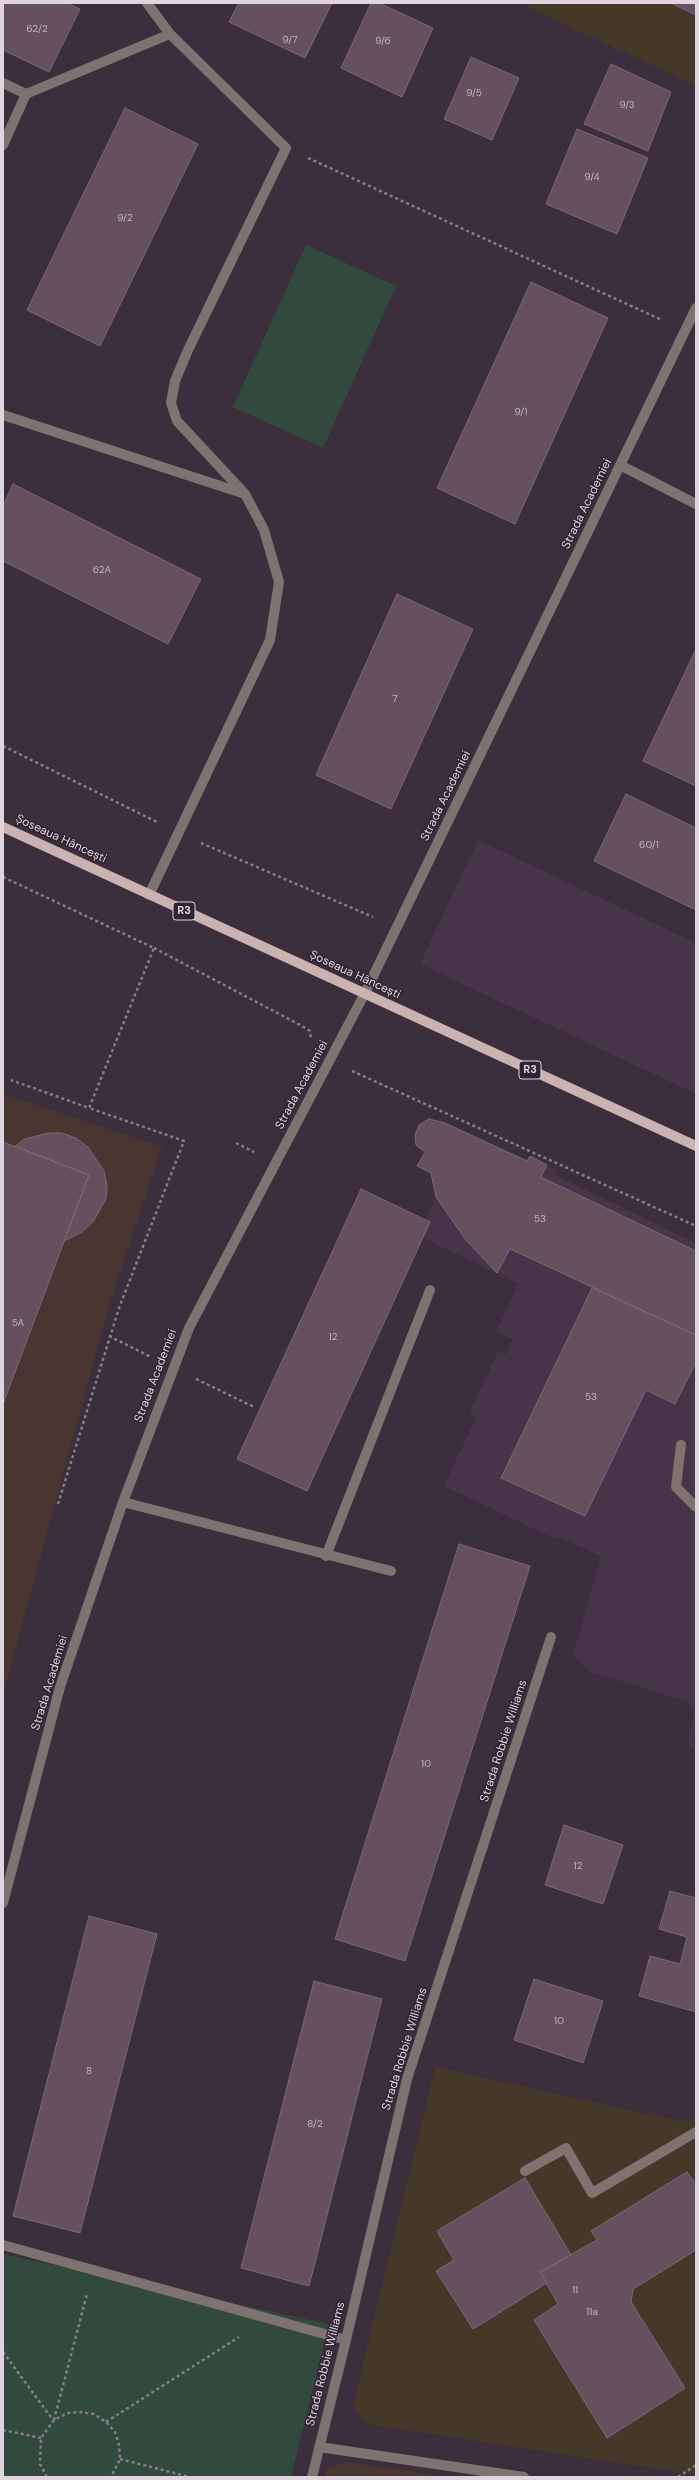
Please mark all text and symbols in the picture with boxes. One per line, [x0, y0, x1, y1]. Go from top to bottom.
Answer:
house number: 62/2 [26, 23, 48, 35]
house number: 9/7 [282, 34, 298, 46]
house number: 9/6 [375, 35, 391, 47]
house number: 9/5 [466, 87, 482, 99]
house number: 9/3 [619, 99, 635, 111]
house number: 9/4 [584, 171, 600, 183]
house number: 9/2 [117, 212, 133, 224]
house number: 9/1 [515, 406, 527, 418]
street label: Strada Academiei [559, 457, 615, 551]
house number: 62A [93, 564, 111, 576]
house number: 7 [392, 693, 398, 705]
street label: Strada Academiei [418, 749, 474, 843]
street label: Șoseaua Hâncești [13, 812, 109, 866]
house number: 60/1 [639, 839, 659, 851]
road number: R3 [173, 902, 195, 920]
street label: Șoseaua Hâncești [307, 948, 403, 1002]
street label: Strada Academiei [273, 1038, 331, 1132]
road number: R3 [519, 1061, 541, 1079]
house number: 53 [534, 1213, 546, 1225]
house number: 5A [12, 1317, 24, 1329]
street label: Strada Academiei [132, 1327, 180, 1425]
house number: 12 [329, 1331, 337, 1343]
house number: 53 [585, 1391, 597, 1403]
street label: Strada Academiei [29, 1634, 71, 1732]
street label: Strada Robbie Williams [477, 1678, 531, 1804]
house number: 10 [421, 1758, 431, 1770]
house number: 12 [574, 1860, 582, 1872]
street label: Strada Robbie Williams [379, 1986, 431, 2112]
house number: 10 [554, 2015, 564, 2027]
house number: 8 [86, 2065, 92, 2077]
house number: 8/2 [307, 2118, 323, 2130]
house number: 11 [572, 2284, 578, 2296]
street label: Strada Robbie Williams [304, 2300, 348, 2428]
house number: 11a [586, 2306, 598, 2318]

